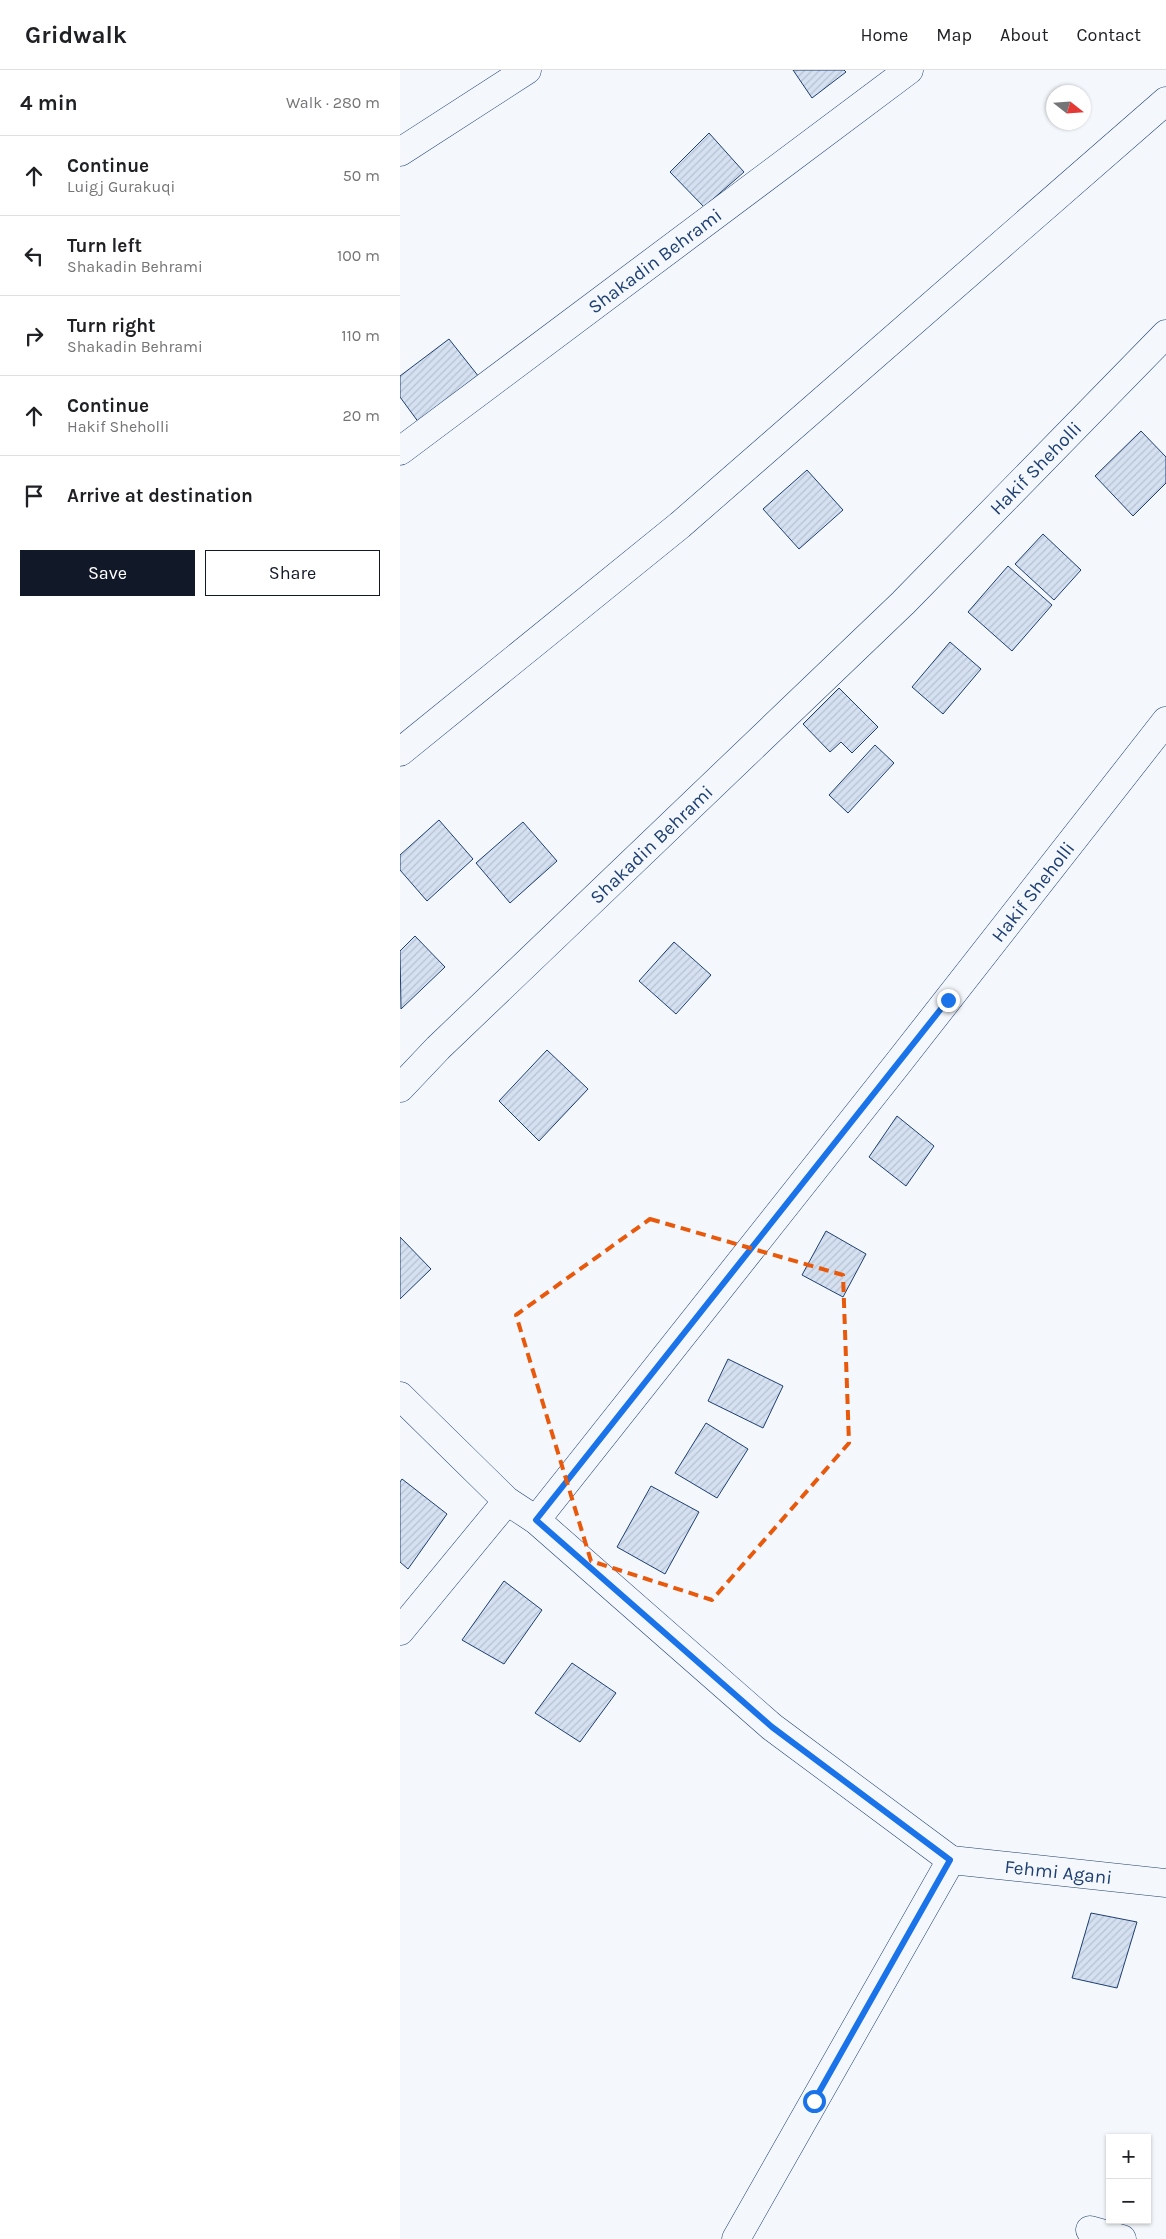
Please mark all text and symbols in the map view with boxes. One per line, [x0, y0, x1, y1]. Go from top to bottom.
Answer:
text: Gridwalk [25, 21, 127, 49]
text: Home [860, 24, 908, 46]
text: Map [936, 24, 972, 46]
text: About [1000, 24, 1049, 46]
text: Contact [1077, 24, 1141, 46]
north arrow [1046, 85, 1091, 130]
text: 4 min [20, 91, 78, 115]
text: Walk · 280 m [286, 93, 380, 112]
text: Continue [67, 155, 149, 177]
icon: ahead [20, 162, 48, 190]
text: 50 m [343, 166, 380, 185]
text: Luigj Gurakuqi [67, 177, 175, 196]
street label: Shakadin Behrami [584, 204, 726, 318]
text: Turn left [67, 235, 142, 257]
icon: left [20, 242, 48, 270]
text: 100 m [337, 246, 380, 265]
text: Shakadin Behrami [67, 257, 203, 276]
text: Turn right [67, 315, 156, 337]
icon: right [20, 322, 48, 350]
text: 110 m [341, 326, 380, 345]
text: Shakadin Behrami [67, 337, 203, 356]
text: Continue [67, 395, 149, 417]
icon: ahead [20, 402, 48, 430]
text: 20 m [342, 406, 380, 425]
text: Hakif Sheholli [67, 417, 169, 436]
street label: Hakif Sheholli [986, 417, 1086, 520]
icon: arrive [20, 482, 48, 510]
text: Arrive at destination [67, 485, 253, 507]
button: Save [20, 550, 195, 596]
button: Share [205, 550, 380, 596]
street label: Shakadin Behrami [586, 781, 718, 909]
street label: Hakif Sheholli [987, 837, 1079, 947]
route end [937, 989, 960, 1012]
street label: Fehmi Agani [1003, 1856, 1113, 1889]
route start [803, 2090, 826, 2113]
map controls [1106, 2134, 1151, 2224]
button: + [1106, 2134, 1151, 2179]
button: − [1106, 2179, 1151, 2224]

